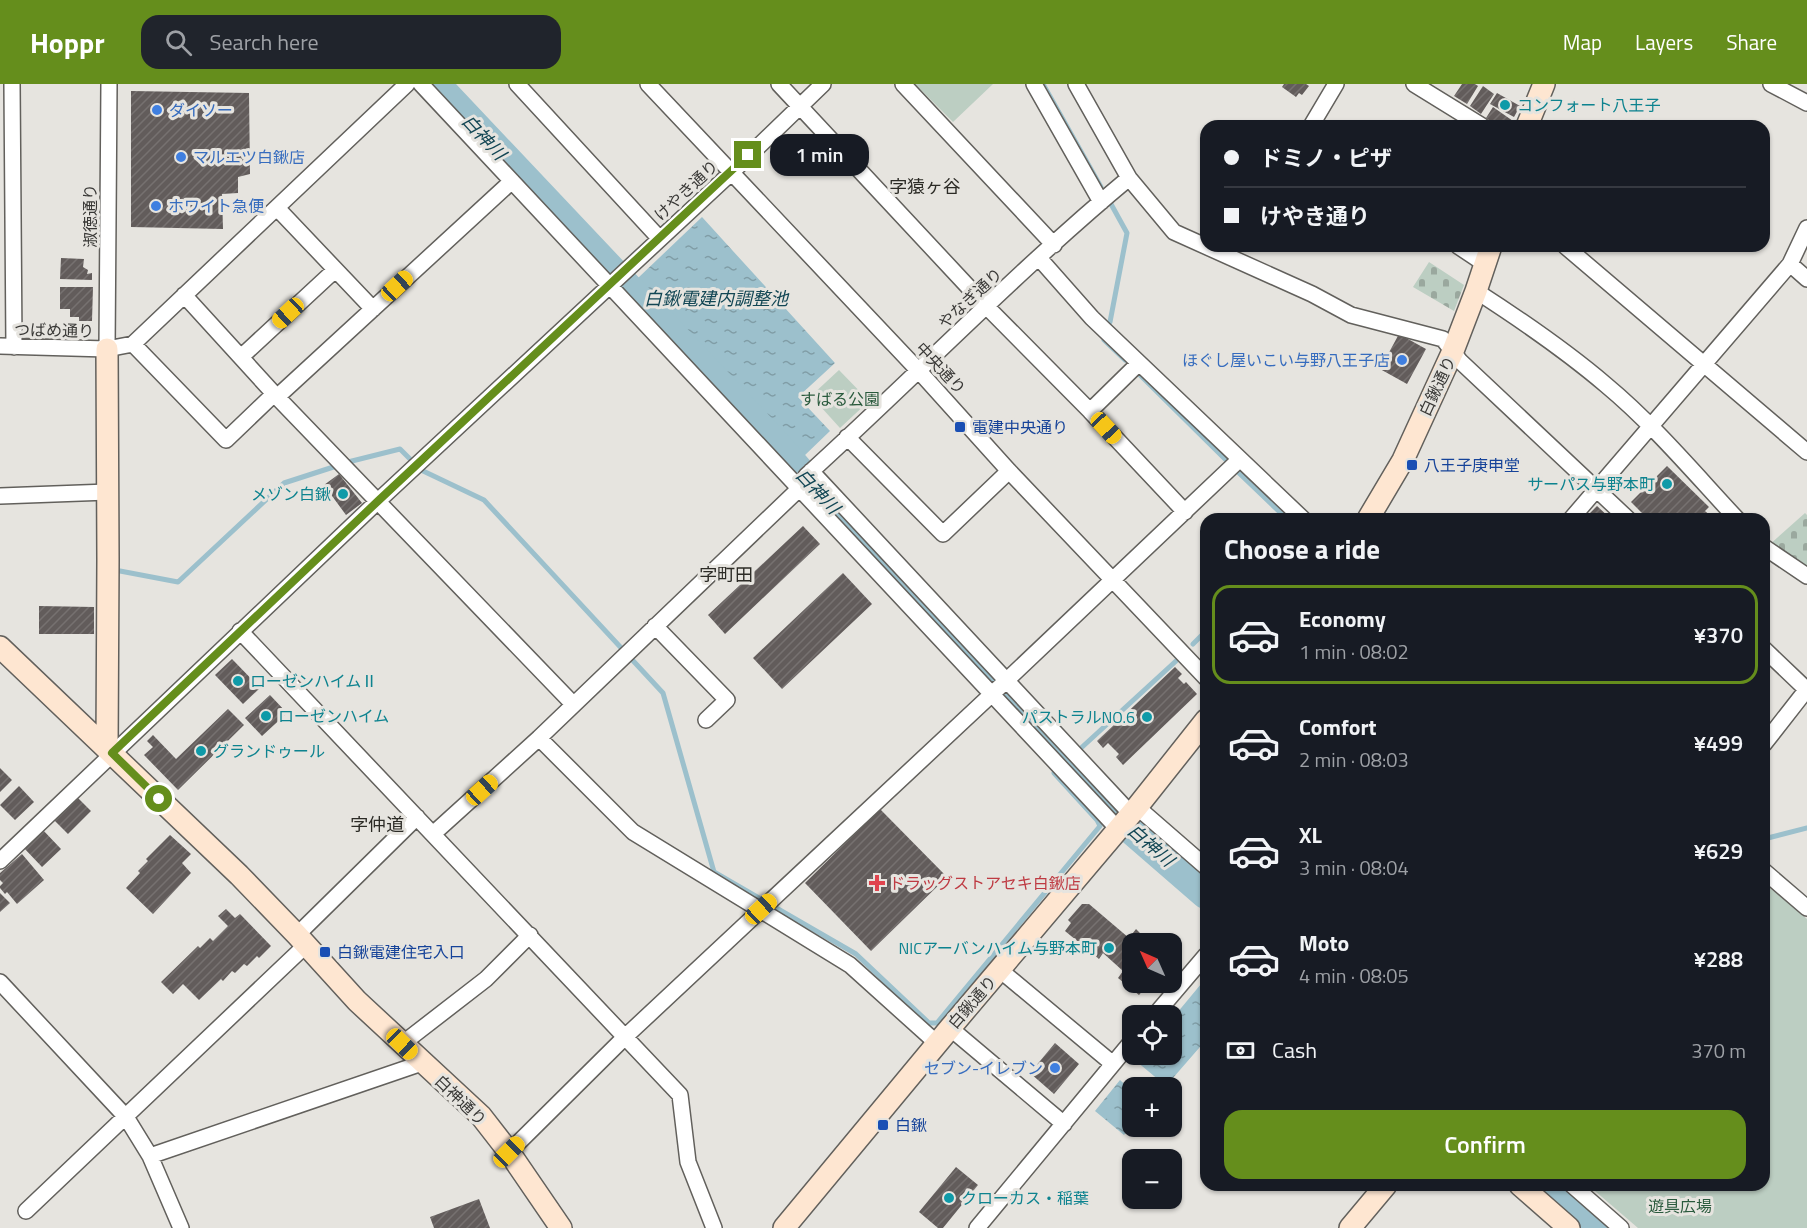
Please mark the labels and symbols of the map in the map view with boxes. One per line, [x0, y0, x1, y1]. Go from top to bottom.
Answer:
place label: コンフォート八王子 [1517, 93, 1661, 117]
place label: ダイソー [169, 98, 233, 122]
marker: コンフォート八王子 [1498, 98, 1512, 112]
marker: ダイソー [150, 103, 164, 117]
water label: 白神川 [456, 108, 514, 167]
callout: 1 min [769, 134, 868, 176]
route end [734, 141, 761, 168]
place label: マルエツ白鍬店 [193, 145, 305, 169]
marker: マルエツ白鍬店 [174, 150, 188, 164]
street label: けやき通り [649, 154, 723, 226]
district label: 字猿ヶ谷 [889, 173, 961, 200]
street label: 淑徳通り [78, 184, 102, 248]
place label: ホワイト急便 [168, 194, 264, 218]
marker: ホワイト急便 [149, 199, 163, 213]
street label: やなぎ通り [933, 262, 1007, 334]
car [378, 267, 416, 305]
water label: 白鍬電建内調整池 [644, 285, 790, 312]
car [269, 294, 307, 332]
street label: つばめ通り [14, 317, 94, 343]
street label: 中央通り [910, 336, 972, 400]
place label: ほぐし屋いこい与野八王子店 [1182, 348, 1390, 372]
street label: 白鍬通り [1413, 352, 1461, 420]
marker: ほぐし屋いこい与野八王子店 [1395, 353, 1409, 367]
park label: すばる公園 [800, 387, 880, 411]
car [1087, 409, 1125, 447]
place label: 電建中央通り [972, 415, 1068, 439]
marker: 電建中央通り [953, 420, 967, 434]
place label: 八王子庚申堂 [1424, 453, 1520, 477]
marker: 八王子庚申堂 [1405, 458, 1419, 472]
water label: 白神川 [790, 462, 848, 521]
place label: サーパス与野本町 [1527, 472, 1655, 496]
marker: サーパス与野本町 [1660, 477, 1674, 491]
place label: メゾン白鍬 [251, 482, 331, 506]
marker: メゾン白鍬 [336, 487, 350, 501]
district label: 字町田 [699, 561, 753, 588]
place label: ローゼンハイムⅡ [250, 669, 377, 693]
marker: ローゼンハイムⅡ [231, 674, 245, 688]
place label: ローゼンハイム [278, 704, 389, 728]
place label: パストラルNO.6 [1021, 705, 1135, 729]
marker: ローゼンハイム [259, 709, 273, 723]
marker: パストラルNO.6 [1140, 710, 1154, 724]
place label: グランドゥール [213, 739, 325, 763]
marker: グランドゥール [194, 744, 208, 758]
car [463, 771, 501, 809]
route start [145, 785, 172, 812]
district label: 字仲道 [350, 811, 404, 838]
water label: 白神川 [1122, 817, 1182, 874]
place label: ドラッグストアセキ白鍬店 [889, 871, 1081, 895]
marker: ドラッグストアセキ白鍬店 [870, 876, 884, 890]
car [742, 890, 780, 928]
north arrow [1122, 933, 1182, 993]
place label: NICアーバンハイム与野本町 [899, 936, 1097, 960]
place label: 白鍬電建住宅入口 [337, 940, 465, 964]
marker: NICアーバンハイム与野本町 [1102, 941, 1116, 955]
marker: 白鍬電建住宅入口 [318, 945, 332, 959]
street label: 白鍬通り [942, 970, 1002, 1034]
car [383, 1025, 421, 1063]
place label: セブン-イレブン [924, 1056, 1043, 1080]
marker: セブン-イレブン [1048, 1061, 1062, 1075]
street label: 白神通り [430, 1069, 492, 1131]
place label: 白鍬 [895, 1113, 927, 1137]
marker: 白鍬 [876, 1118, 890, 1132]
car [490, 1133, 528, 1171]
place label: クローカス・稲葉 [961, 1186, 1089, 1210]
marker: クローカス・稲葉 [942, 1191, 956, 1205]
park label: 遊具広場 [1648, 1194, 1712, 1218]

